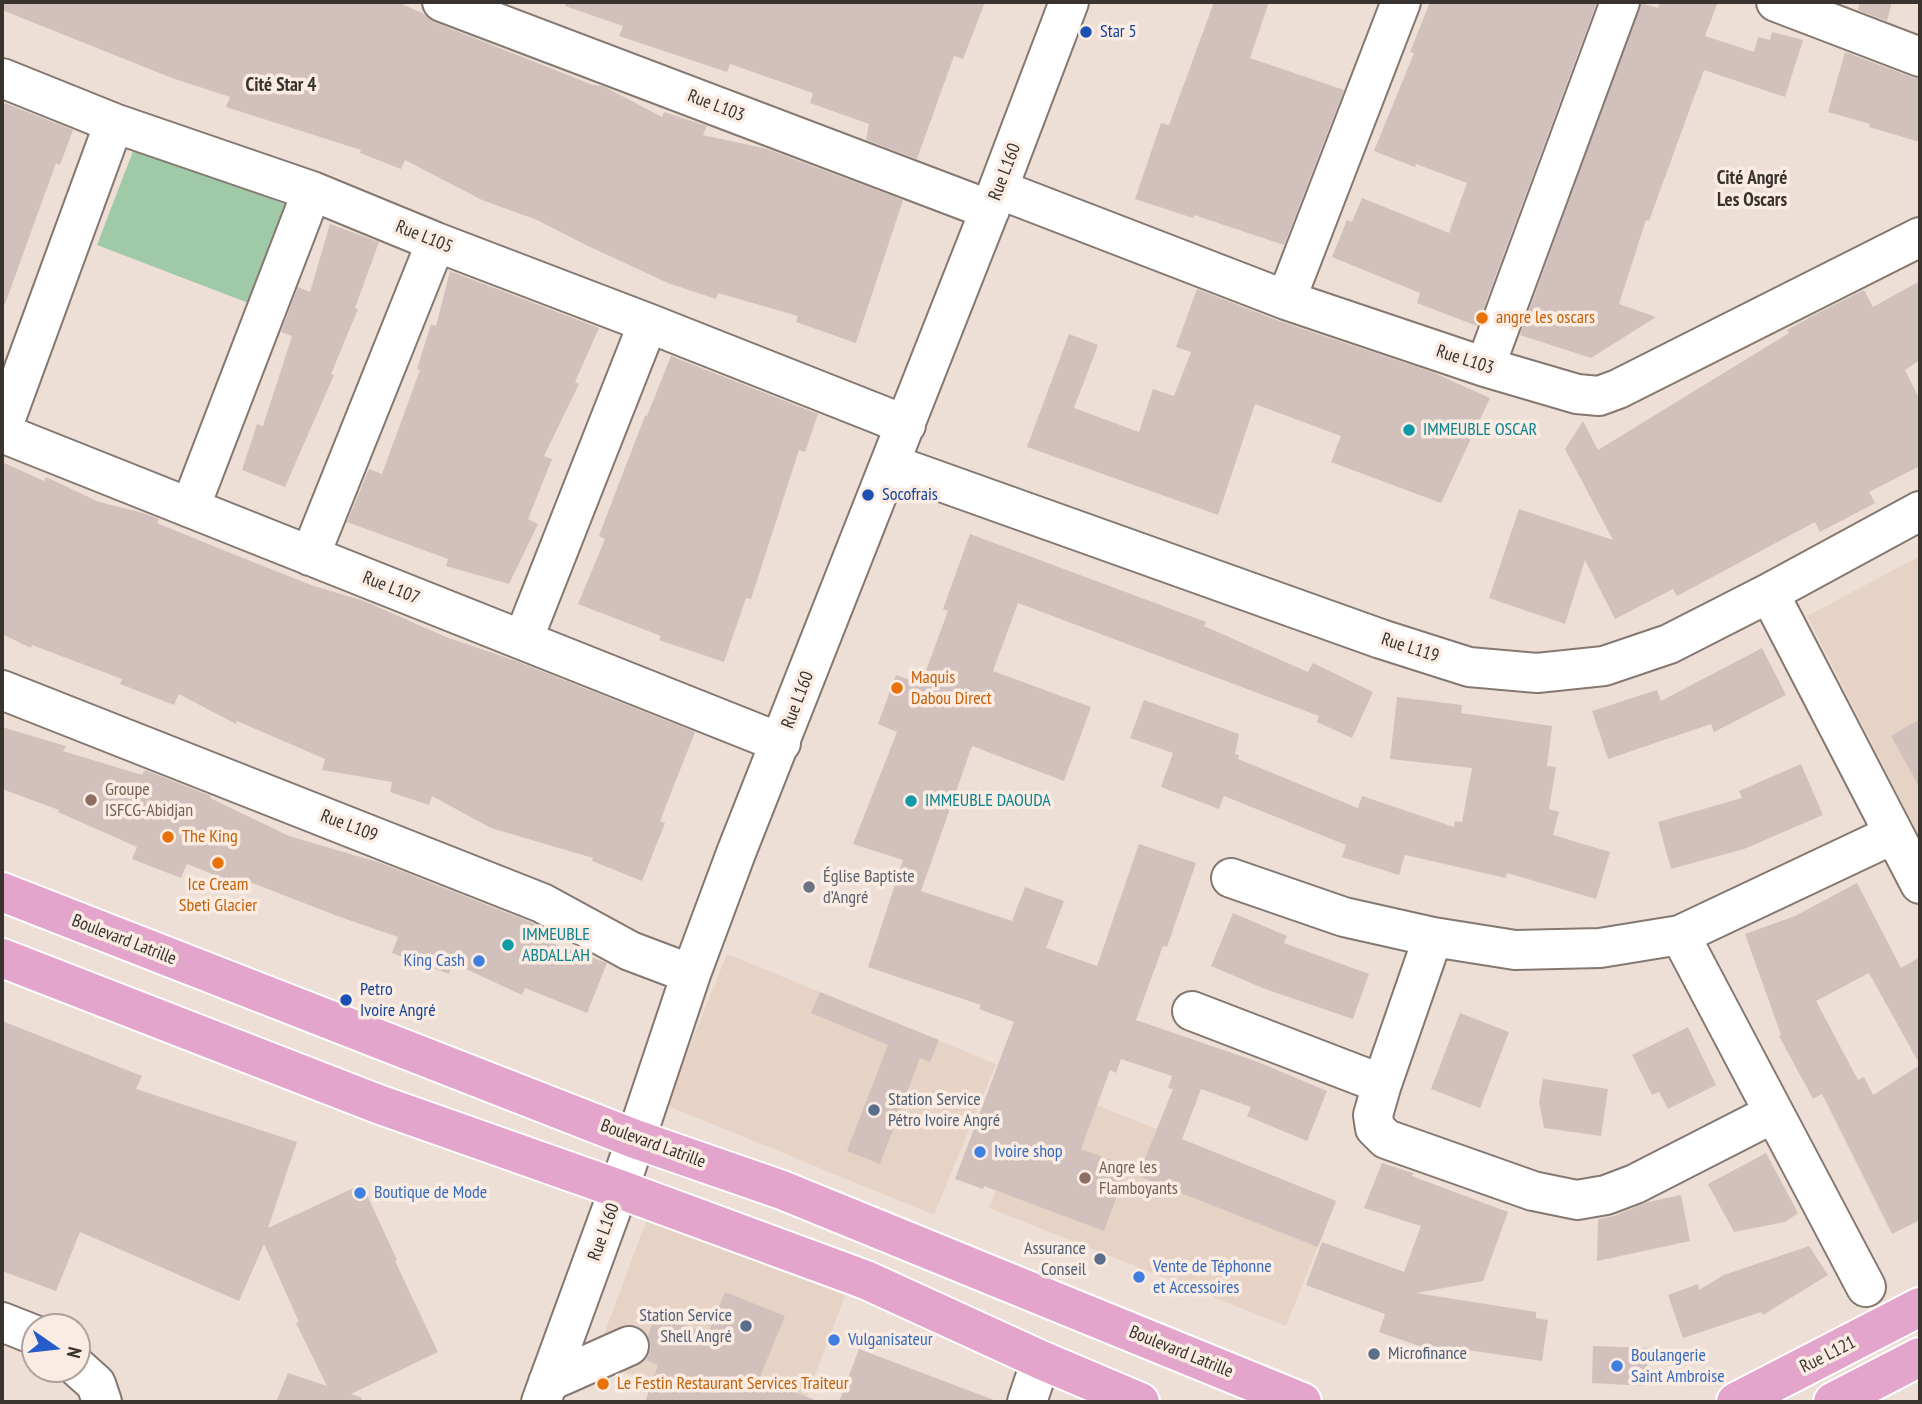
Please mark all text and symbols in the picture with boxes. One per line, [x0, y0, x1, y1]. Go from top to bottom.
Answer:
place label: Star 5 [1100, 21, 1137, 43]
marker: Star 5 [1078, 24, 1094, 40]
district label: Cité Star 4 [246, 75, 316, 97]
street label: Rue L103 [684, 85, 748, 127]
street label: Rue L160 [984, 140, 1026, 204]
district label: Cité Angré Les Oscars [1717, 168, 1787, 212]
street label: Rue L105 [392, 216, 456, 258]
place label: angre les oscars [1496, 307, 1595, 329]
marker: angre les oscars [1474, 310, 1490, 326]
street label: Rue L103 [1433, 341, 1497, 379]
place label: IMMEUBLE OSCAR [1423, 419, 1537, 441]
marker: IMMEUBLE OSCAR [1401, 422, 1417, 438]
place label: Socofrais [882, 484, 938, 506]
marker: Socofrais [860, 487, 876, 503]
street label: Rue L107 [359, 567, 423, 609]
street label: Rue L119 [1378, 629, 1442, 667]
place label: Maquis Dabou Direct [911, 667, 992, 710]
street label: Rue L160 [777, 668, 819, 732]
marker: Maquis Dabou Direct [889, 680, 905, 696]
place label: Groupe ISFCG-Abidjan [105, 779, 193, 822]
place label: IMMEUBLE DAOUDA [925, 790, 1051, 812]
marker: Groupe ISFCG-Abidjan [83, 792, 99, 808]
marker: IMMEUBLE DAOUDA [903, 793, 919, 809]
street label: Rue L109 [317, 805, 381, 847]
place label: The King [182, 826, 238, 848]
marker: The King [160, 829, 176, 845]
marker: Ice Cream Sbeti Glacier [210, 855, 226, 871]
place label: Église Baptiste d’Angré [823, 866, 915, 908]
place label: Ice Cream Sbeti Glacier [179, 874, 257, 917]
marker: Église Baptiste d’Angré [801, 879, 817, 895]
street label: Boulevard Latrille [69, 910, 179, 970]
place label: IMMEUBLE ABDALLAH [522, 924, 590, 967]
marker: IMMEUBLE ABDALLAH [500, 937, 516, 953]
place label: King Cash [404, 950, 465, 972]
marker: King Cash [471, 953, 487, 969]
place label: Petro Ivoire Angré [360, 979, 436, 1021]
marker: Petro Ivoire Angré [338, 992, 354, 1008]
place label: Station Service Pétro Ivoire Angré [888, 1089, 1000, 1132]
marker: Station Service Pétro Ivoire Angré [866, 1102, 882, 1118]
street label: Boulevard Latrille [598, 1115, 708, 1173]
place label: Ivoire shop [994, 1141, 1063, 1163]
marker: Ivoire shop [972, 1144, 988, 1160]
place label: Angre les Flamboyants [1099, 1157, 1178, 1200]
marker: Angre les Flamboyants [1077, 1170, 1093, 1186]
place label: Boutique de Mode [374, 1182, 487, 1204]
marker: Boutique de Mode [352, 1185, 368, 1201]
street label: Rue L160 [584, 1200, 624, 1264]
place label: Assurance Conseil [1024, 1238, 1086, 1280]
marker: Assurance Conseil [1092, 1251, 1108, 1267]
place label: Vente de Téphonne et Accessoires [1153, 1256, 1272, 1298]
marker: Vente de Téphonne et Accessoires [1131, 1269, 1147, 1285]
place label: Station Service Shell Angré [639, 1305, 732, 1348]
north arrow [21, 1313, 91, 1383]
marker: Station Service Shell Angré [738, 1318, 754, 1334]
street label: Boulevard Latrille [1126, 1321, 1236, 1383]
place label: Vulganisateur [848, 1329, 933, 1351]
marker: Vulganisateur [826, 1332, 842, 1348]
street label: Rue L121 [1797, 1332, 1859, 1378]
place label: Microfinance [1388, 1343, 1467, 1365]
text: N [62, 1345, 87, 1360]
place label: Boulangerie Saint Ambroise [1631, 1345, 1725, 1388]
marker: Microfinance [1366, 1346, 1382, 1362]
marker: Boulangerie Saint Ambroise [1609, 1358, 1625, 1374]
place label: Le Festin Restaurant Services Traiteur [617, 1373, 849, 1395]
marker: Le Festin Restaurant Services Traiteur [595, 1376, 611, 1392]

